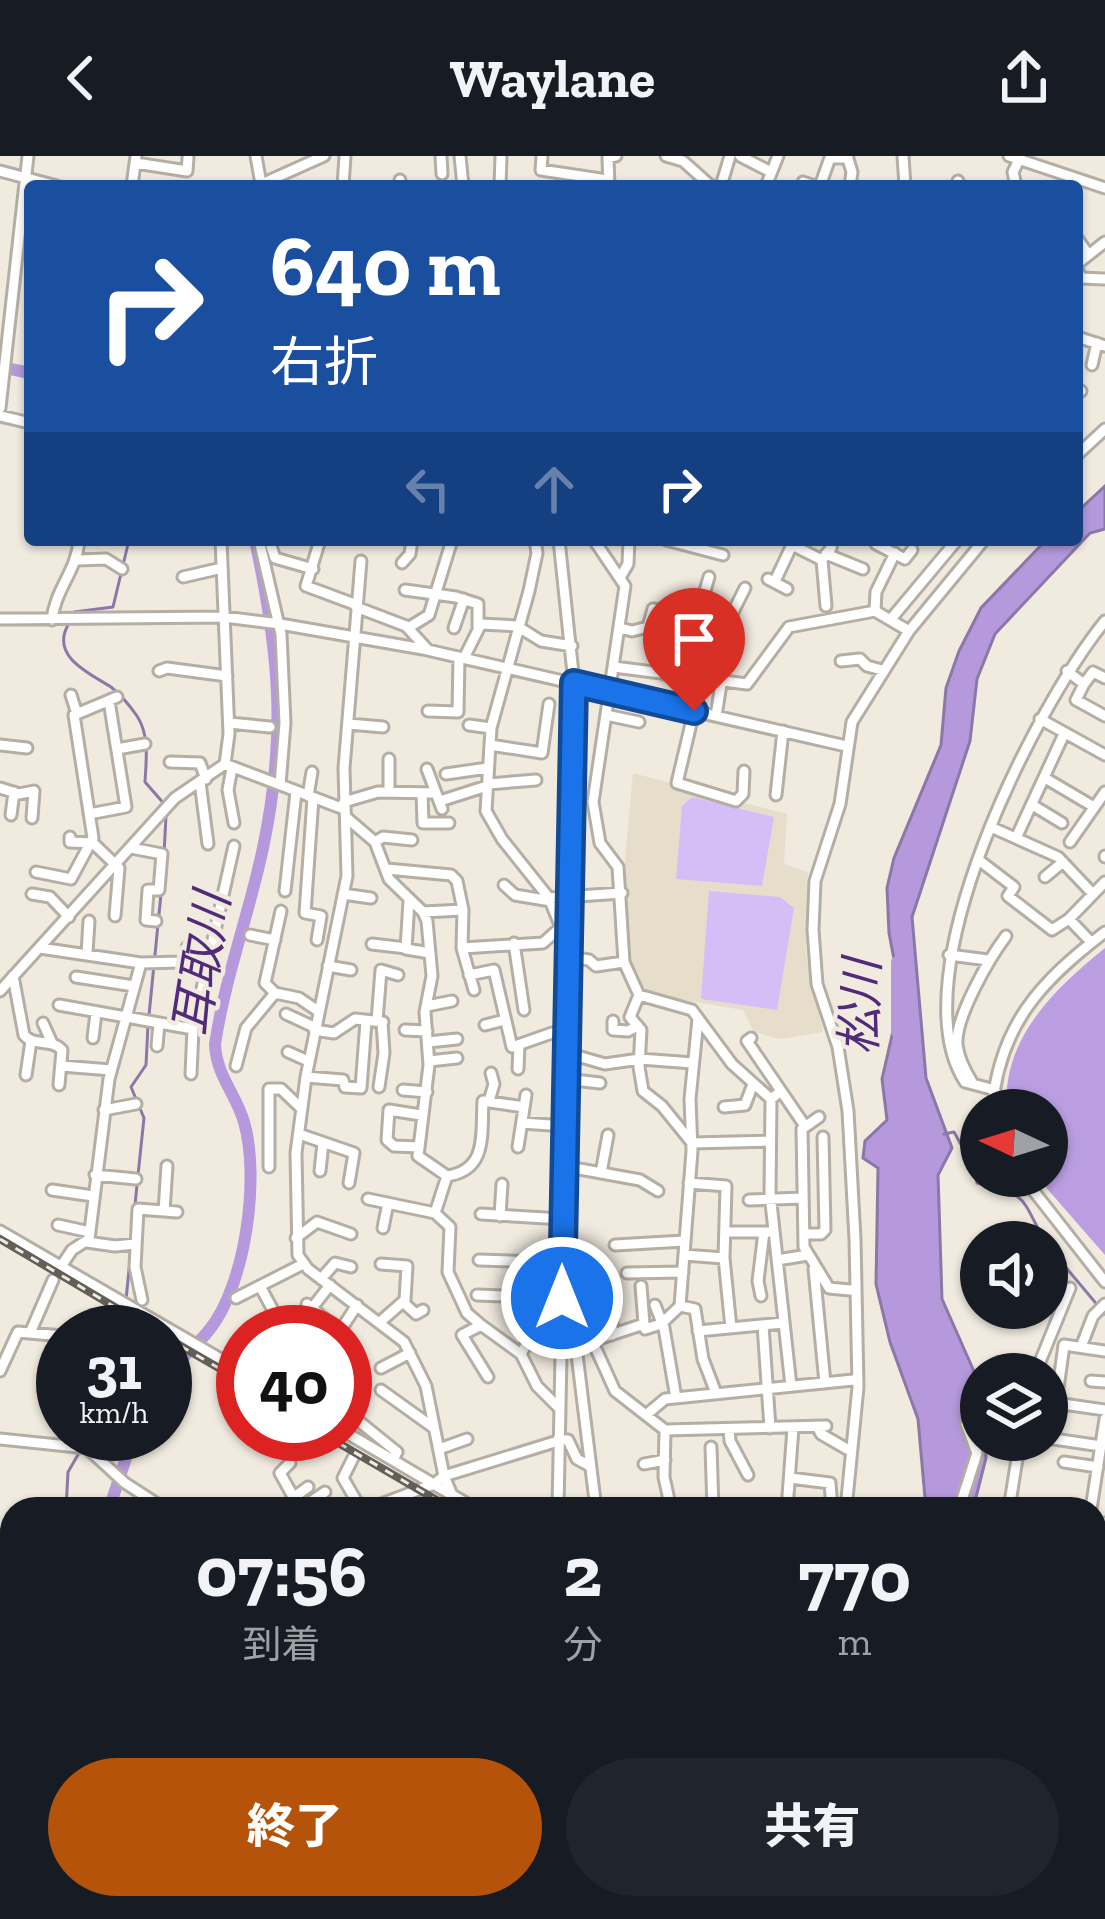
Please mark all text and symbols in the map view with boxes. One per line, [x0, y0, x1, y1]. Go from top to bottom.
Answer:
icon: back [48, 45, 114, 111]
icon: share [991, 45, 1057, 111]
text: Waylane [450, 46, 655, 111]
text: 640 m [270, 216, 501, 317]
icon: right [72, 228, 228, 384]
text: 右折 [270, 330, 378, 395]
icon: left [395, 456, 461, 522]
icon: ahead [521, 456, 587, 522]
icon: right [647, 456, 713, 522]
pin [643, 588, 745, 711]
icon: arrive [661, 606, 727, 672]
water label: 耳取川 [162, 884, 242, 1040]
water label: 松川 [830, 953, 891, 1056]
north arrow [960, 1089, 1068, 1197]
map controls [960, 1089, 1068, 1461]
button: sound [960, 1221, 1068, 1329]
position arrow [499, 1235, 625, 1361]
speed limit sign: 40 [216, 1305, 372, 1461]
text: 31 [86, 1332, 142, 1404]
button: layers [960, 1353, 1068, 1461]
text: km/h [80, 1395, 148, 1431]
text: 07:56 [196, 1528, 367, 1614]
text: 2 [563, 1528, 602, 1614]
text: 770 [798, 1533, 911, 1619]
text: m [838, 1618, 871, 1665]
text: 到着 [243, 1621, 321, 1668]
text: 分 [563, 1621, 602, 1668]
button: 終了 [48, 1758, 542, 1896]
button: 共有 [566, 1758, 1059, 1896]

